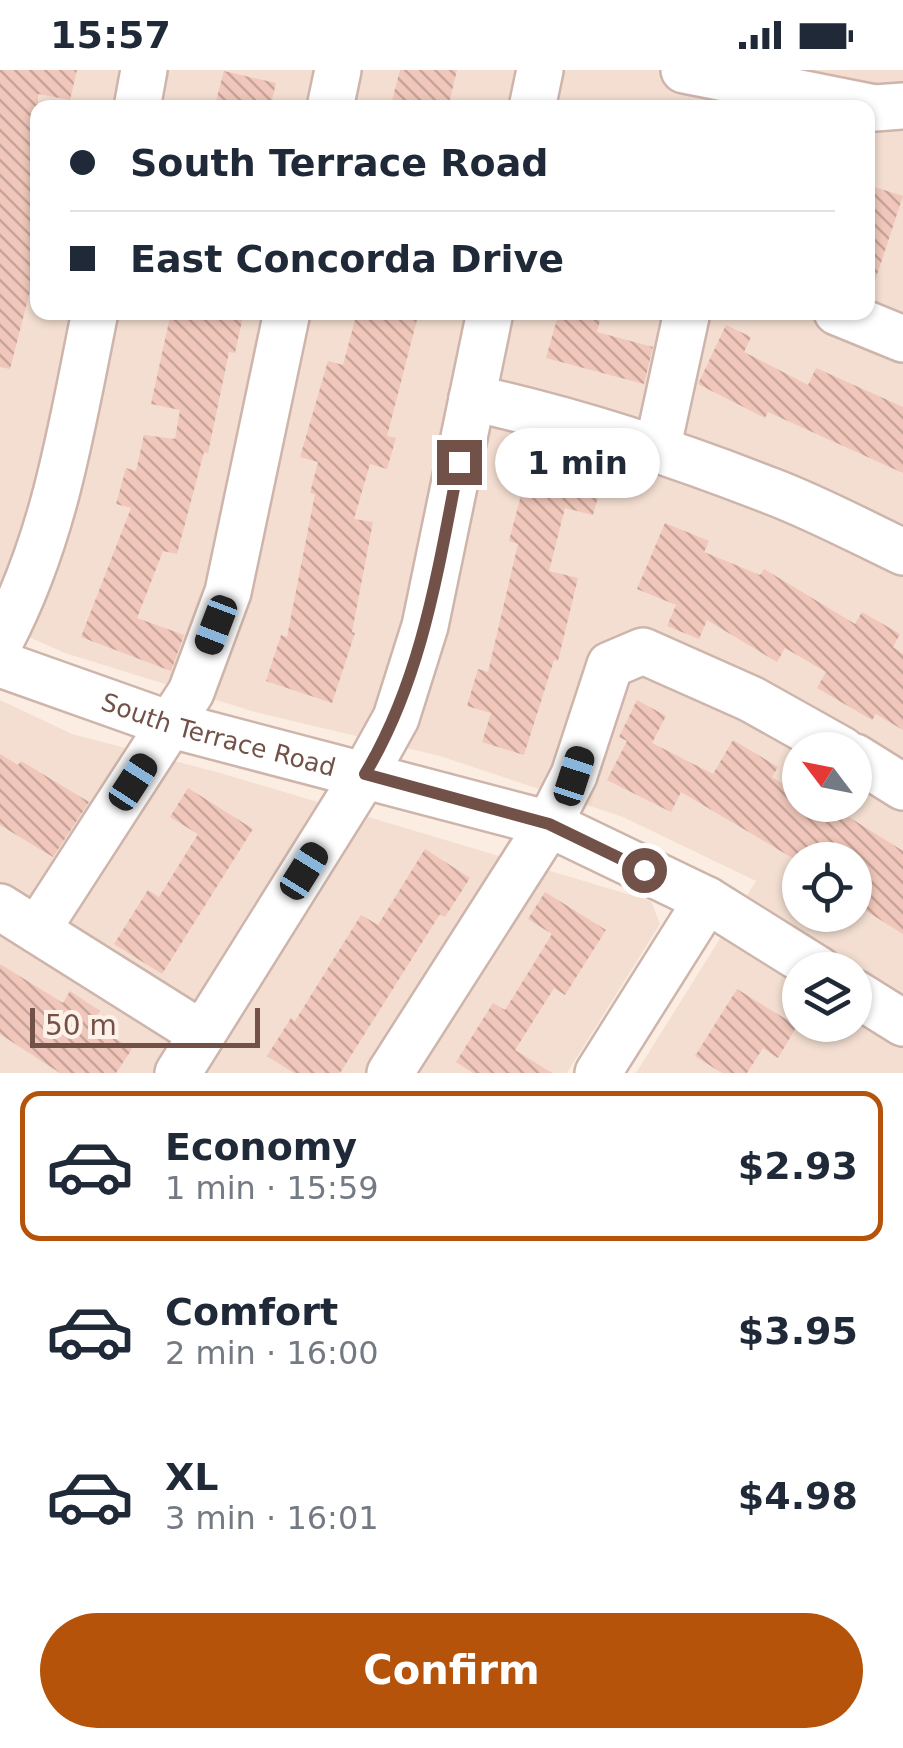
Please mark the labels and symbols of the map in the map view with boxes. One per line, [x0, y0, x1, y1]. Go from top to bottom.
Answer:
callout: 1 min [494, 427, 659, 497]
route end [437, 440, 482, 485]
car [191, 592, 241, 658]
street label: South Terrace Road [98, 687, 339, 782]
north arrow [782, 732, 872, 822]
car [550, 743, 598, 809]
car [104, 749, 162, 815]
car [275, 838, 333, 904]
route start [622, 848, 667, 893]
scale bar [30, 1003, 260, 1048]

